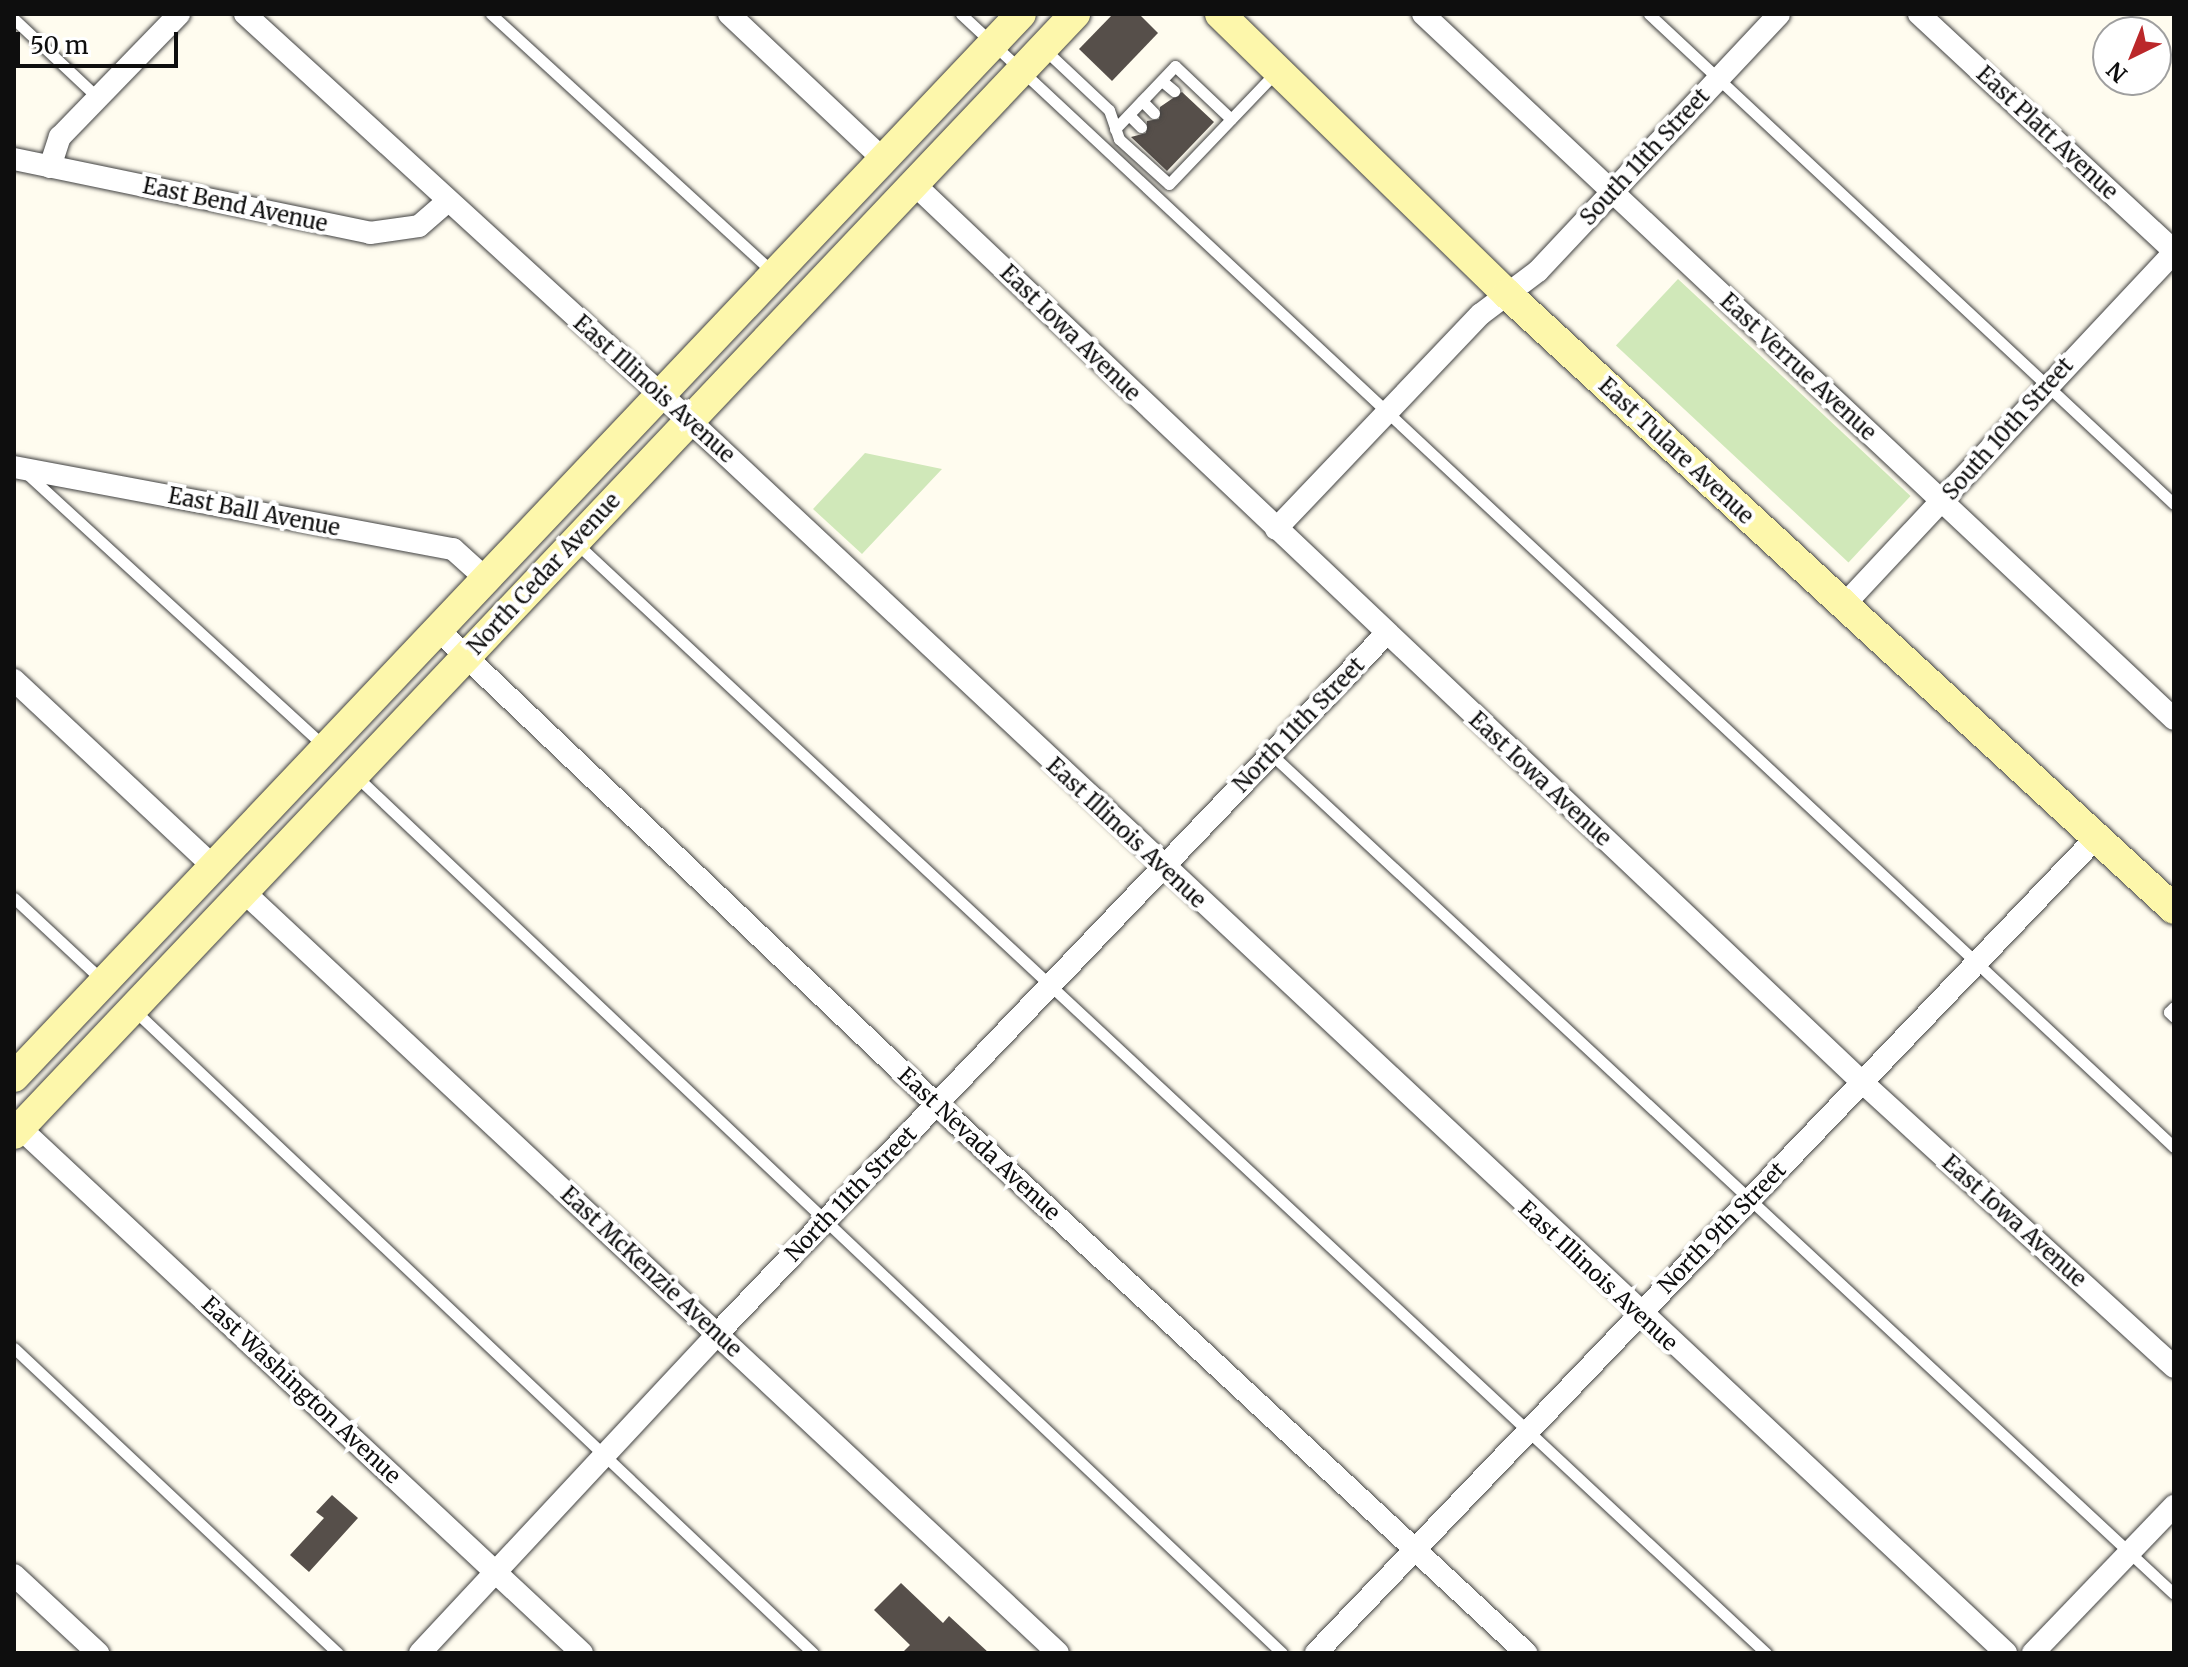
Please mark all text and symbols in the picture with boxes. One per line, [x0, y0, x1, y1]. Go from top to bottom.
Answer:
scale bar [20, 16, 182, 66]
north arrow [2092, 16, 2172, 96]
text: 50 m [30, 30, 89, 61]
text: N [2101, 56, 2133, 88]
street label: East Platt Avenue [1971, 61, 2123, 205]
street label: South 11th Street [1575, 83, 1715, 231]
street label: East Bend Avenue [140, 173, 330, 237]
street label: East Iowa Avenue [995, 259, 1145, 407]
street label: East Verrue Avenue [1715, 288, 1881, 446]
street label: East Illinois Avenue [568, 310, 740, 468]
street label: South 10th Street [1937, 352, 2079, 506]
street label: East Tulare Avenue [1593, 372, 1759, 530]
street label: East Ball Avenue [166, 482, 342, 542]
street label: North Cedar Avenue [462, 488, 626, 660]
street label: North 11th Street [1228, 652, 1370, 798]
street label: East Iowa Avenue [1464, 706, 1616, 852]
street label: East Illinois Avenue [1041, 753, 1211, 913]
street label: East Nevada Avenue [893, 1062, 1065, 1226]
street label: North 11th Street [780, 1121, 922, 1267]
street label: East Iowa Avenue [1937, 1150, 2091, 1292]
street label: North 9th Street [1653, 1157, 1791, 1299]
street label: East McKenzie Avenue [555, 1181, 747, 1363]
street label: East Illinois Avenue [1513, 1196, 1683, 1356]
street label: East Washington Avenue [196, 1291, 406, 1489]

